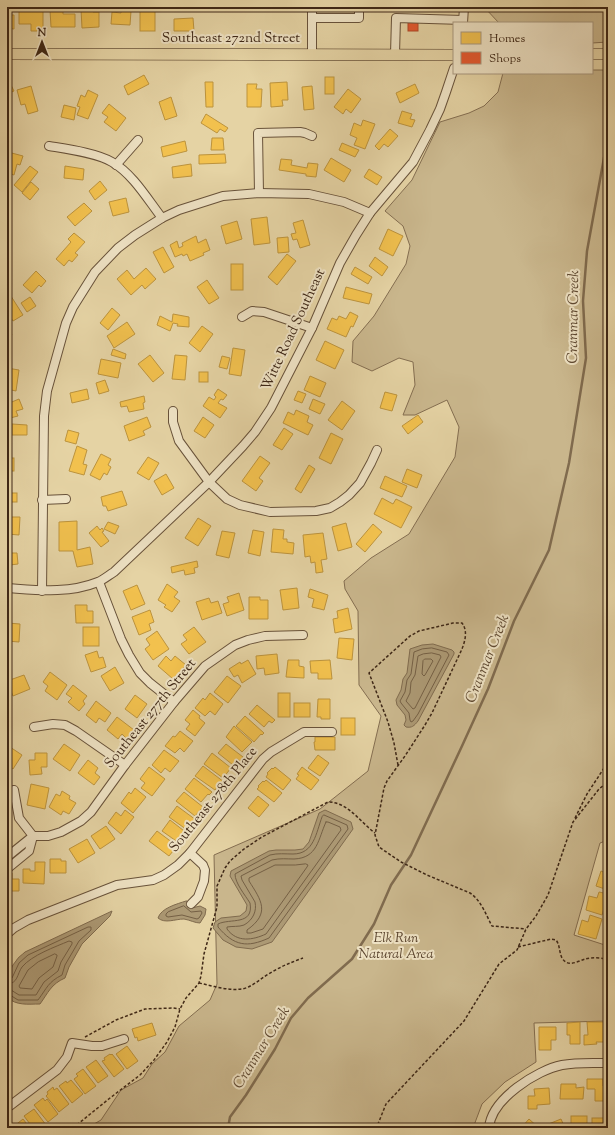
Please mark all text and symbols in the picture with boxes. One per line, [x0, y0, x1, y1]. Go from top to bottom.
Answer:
north arrow [22, 22, 62, 62]
legend [453, 22, 593, 74]
text: N [37, 25, 47, 41]
street label: Southeast 272nd Street [162, 29, 300, 49]
text: Homes [489, 30, 525, 48]
text: Shops [489, 50, 521, 68]
street label: Witte Road Southeast [257, 266, 331, 394]
water label: Cranmar Creek [563, 270, 585, 364]
water label: Cranmar Creek [461, 612, 515, 706]
street label: Southeast 277th Street [100, 655, 202, 773]
street label: Southeast 278th Place [165, 743, 263, 857]
park label: Elk Run Natural Area [359, 929, 433, 965]
water label: Cranmar Creek [228, 1003, 296, 1093]

